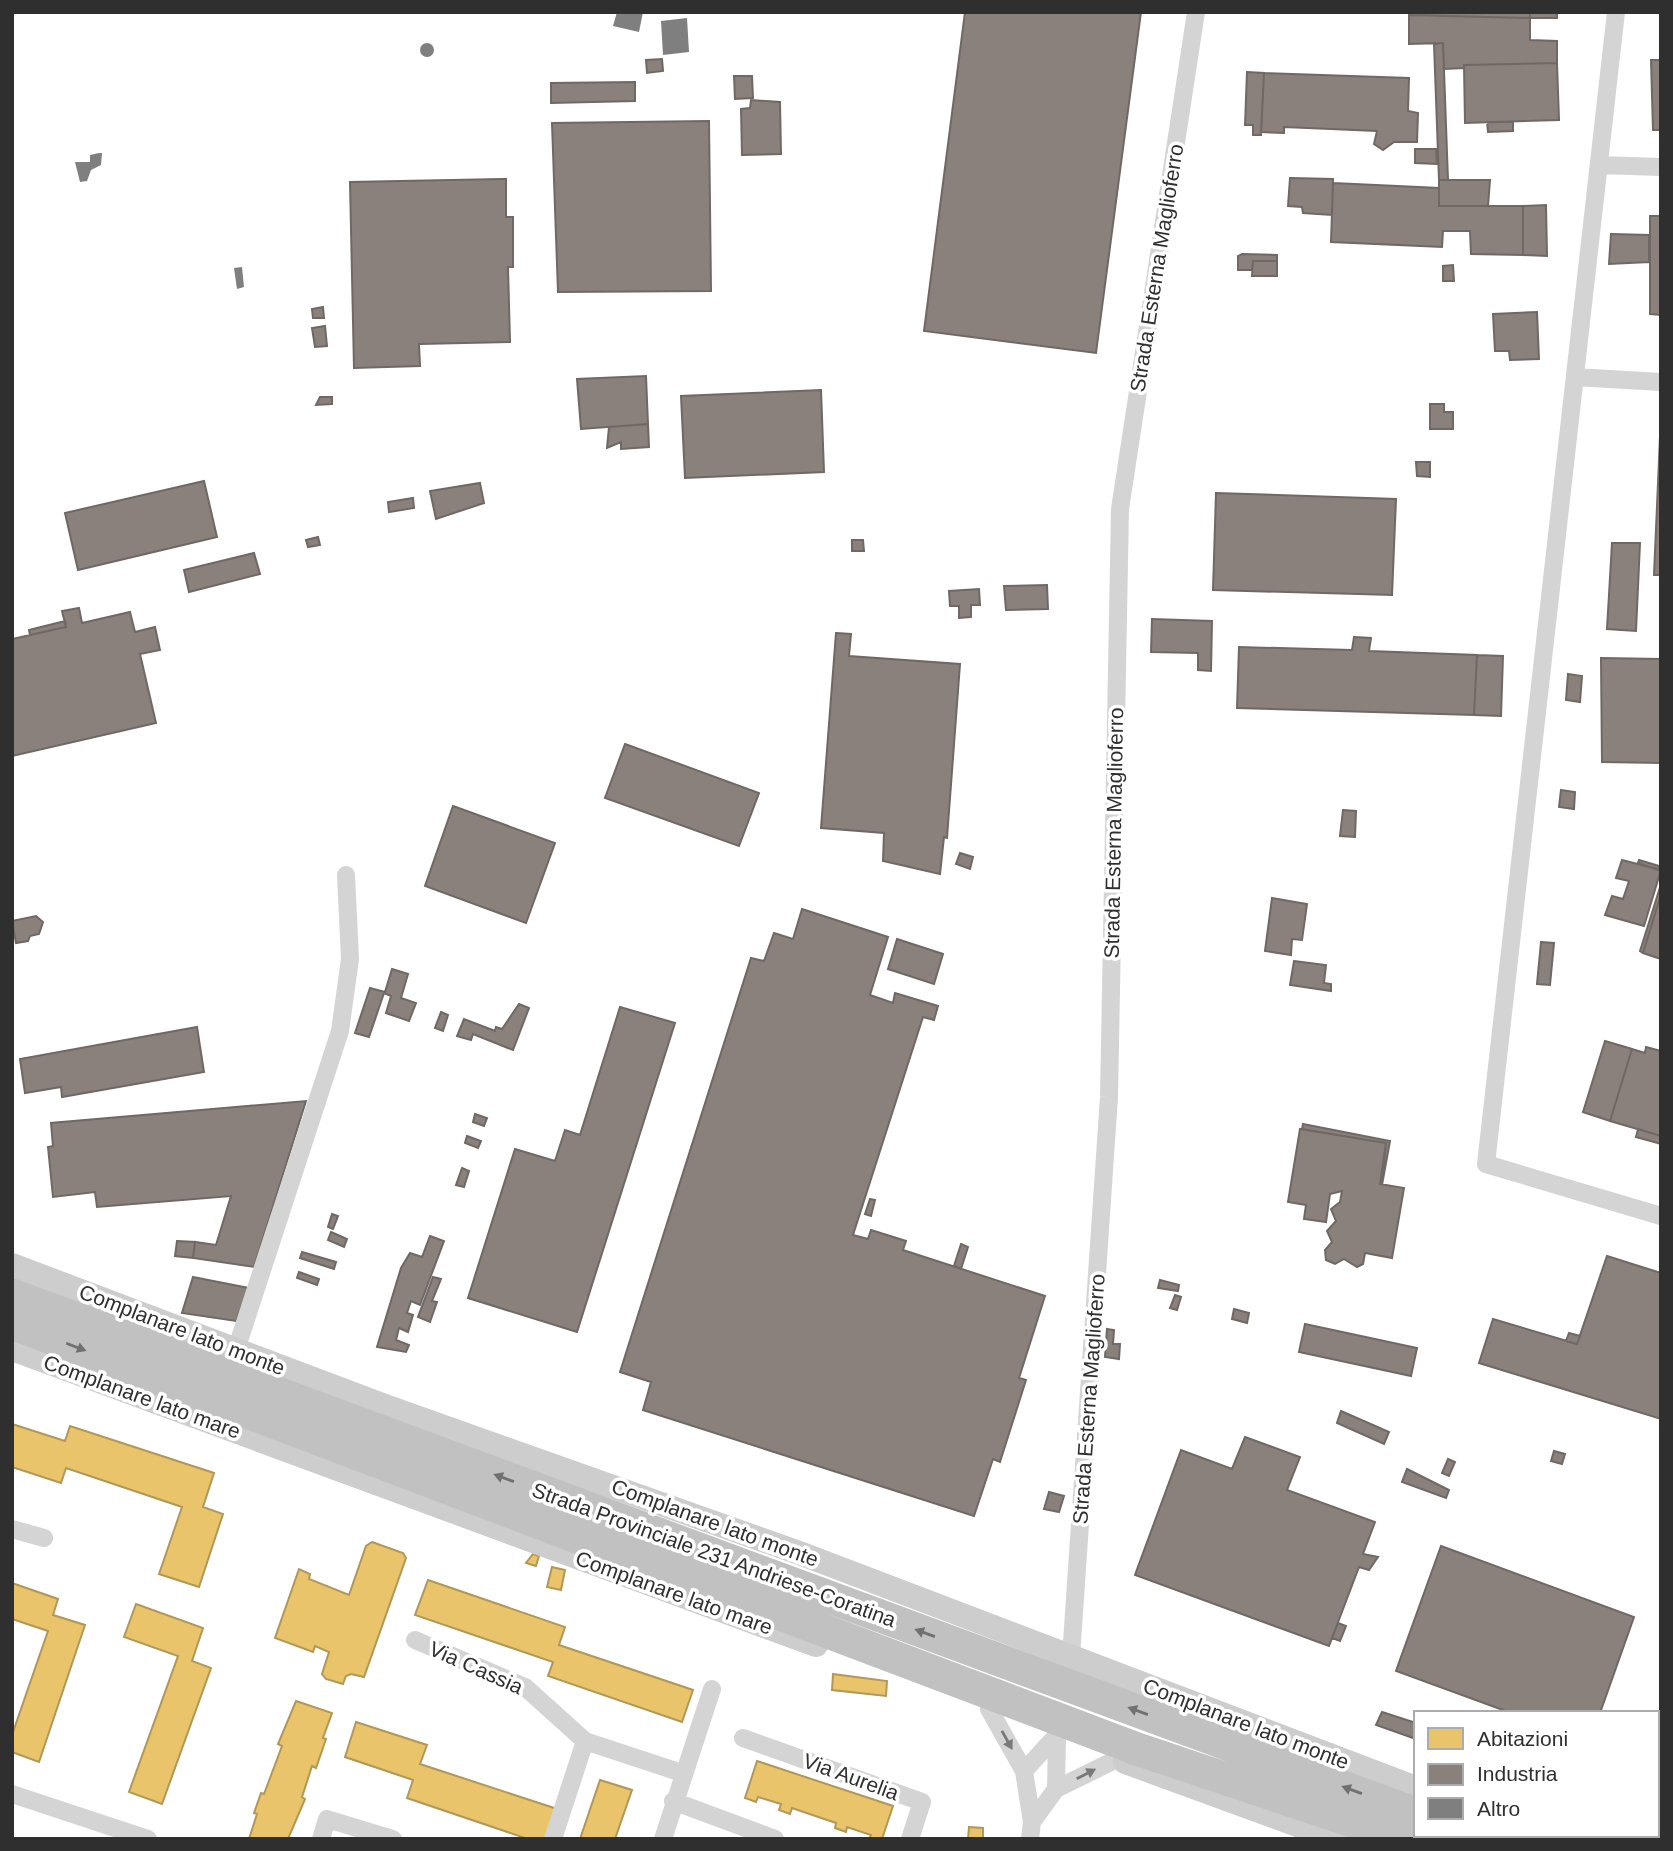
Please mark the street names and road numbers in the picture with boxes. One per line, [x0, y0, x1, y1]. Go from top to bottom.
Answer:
street label: Strada Esterna Maglioferro [1126, 142, 1187, 394]
street label: Strada Esterna Maglioferro [1100, 707, 1127, 959]
street label: Strada Esterna Maglioferro [1068, 1273, 1109, 1525]
street label: Complanare lato monte [76, 1280, 288, 1379]
street label: Complanare lato mare [41, 1350, 244, 1443]
street label: Complanare lato monte [609, 1474, 822, 1571]
street label: Strada Provinciale 231 Andriese-Coratina [529, 1478, 899, 1631]
street label: Complanare lato mare [573, 1546, 776, 1639]
street label: Via Cassia [426, 1637, 527, 1699]
street label: Complanare lato monte [1140, 1674, 1352, 1773]
street label: Via Aurelia [800, 1749, 902, 1805]

